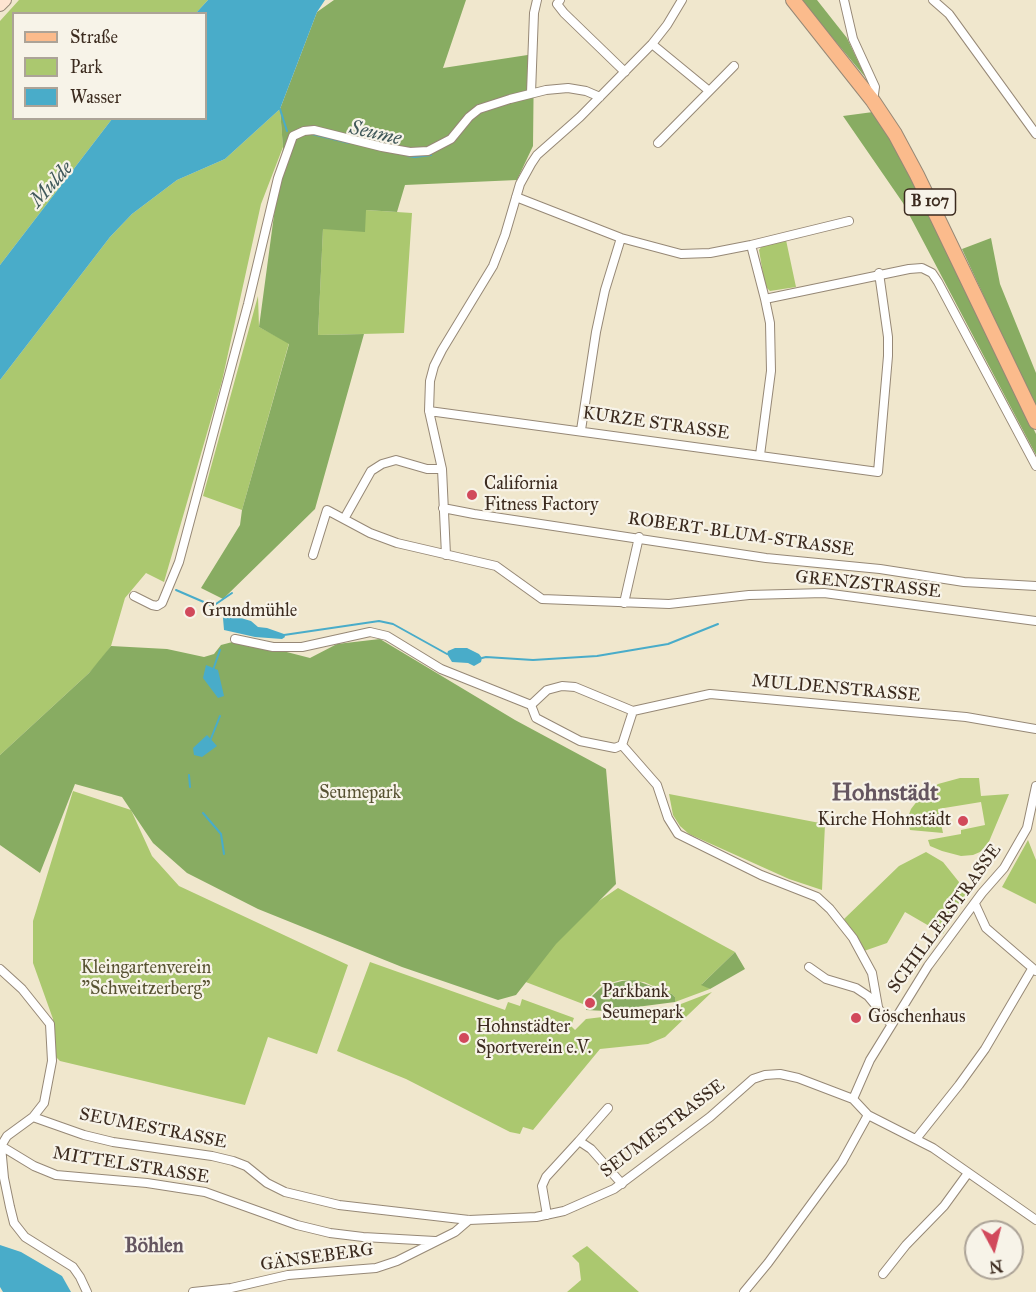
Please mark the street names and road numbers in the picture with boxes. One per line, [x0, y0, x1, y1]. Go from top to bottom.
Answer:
road number: B 107 [904, 189, 956, 215]
street label: KURZE STRASSE [581, 403, 731, 445]
street label: ROBERT-BLUM-STRASSE [626, 508, 856, 562]
street label: GRENZSTRASSE [794, 567, 942, 603]
street label: MULDENSTRASSE [751, 671, 921, 707]
street label: SCHILLERSTRASSE [884, 840, 1006, 998]
street label: SEUMESTRASSE [597, 1075, 729, 1183]
street label: SEUMESTRASSE [77, 1104, 229, 1154]
street label: MITTELSTRASSE [51, 1143, 211, 1189]
street label: GÄNSEBERG [259, 1239, 375, 1277]

